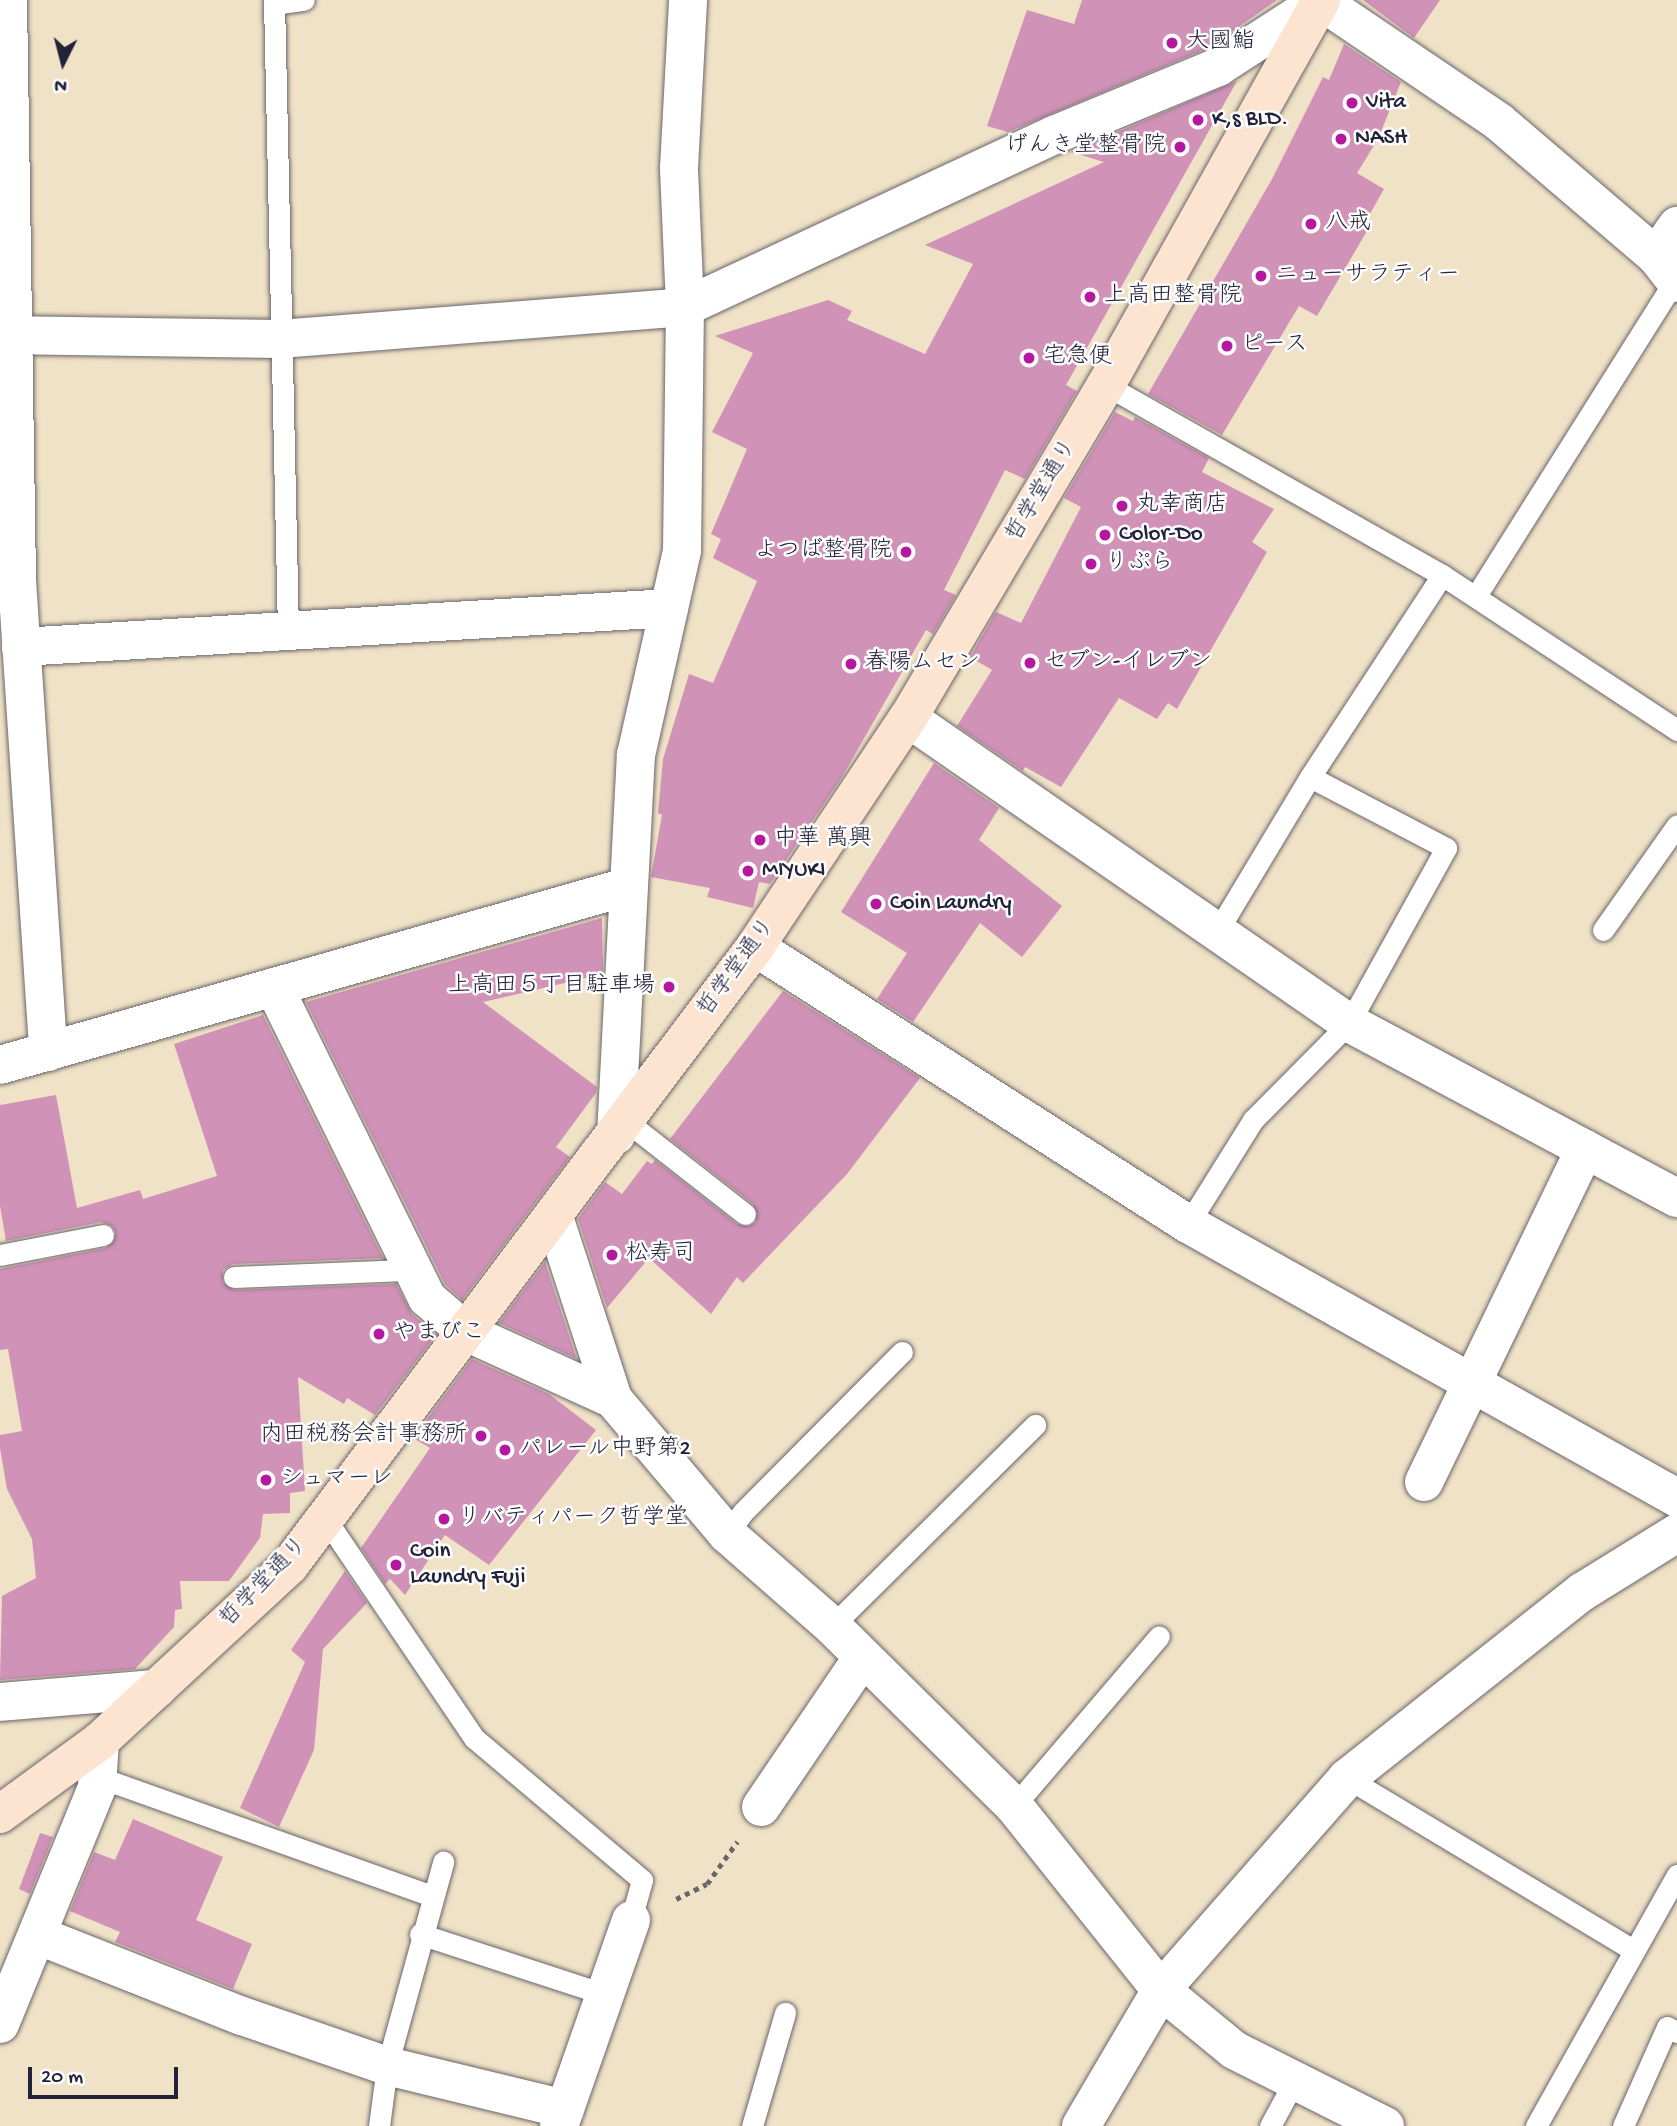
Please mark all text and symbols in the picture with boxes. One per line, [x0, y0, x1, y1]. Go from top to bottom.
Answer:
north arrow [28, 28, 98, 98]
place label: 大國鮨 [1186, 29, 1255, 57]
marker: 大國鮨 [1164, 35, 1180, 51]
text: N [53, 72, 68, 96]
place label: Vita [1366, 89, 1406, 117]
marker: Vita [1344, 95, 1360, 111]
place label: K,s BLD. [1212, 106, 1288, 134]
marker: K,s BLD. [1190, 112, 1206, 128]
place label: NASH [1355, 125, 1407, 153]
marker: NASH [1333, 131, 1349, 147]
place label: げんき堂整骨院 [1005, 133, 1166, 161]
marker: げんき堂整骨院 [1172, 139, 1188, 155]
place label: 八戒 [1325, 210, 1371, 238]
marker: 八戒 [1303, 216, 1319, 232]
place label: ニューサラティー [1275, 262, 1459, 290]
marker: ニューサラティー [1253, 268, 1269, 284]
place label: 上高田整骨院 [1104, 283, 1242, 311]
marker: 上高田整骨院 [1082, 289, 1098, 305]
place label: ピース [1241, 332, 1309, 360]
marker: ピース [1219, 338, 1235, 354]
place label: 宅急便 [1043, 344, 1112, 372]
marker: 宅急便 [1021, 350, 1037, 366]
street label: 哲学堂通り [1002, 435, 1084, 547]
place label: 丸幸商店 [1136, 492, 1228, 520]
marker: 丸幸商店 [1114, 498, 1130, 514]
place label: Color-Do [1119, 521, 1203, 549]
marker: Color-Do [1097, 527, 1113, 543]
place label: よつば整骨院 [754, 538, 892, 566]
marker: よつば整骨院 [898, 544, 914, 560]
place label: りぷら [1105, 550, 1174, 578]
marker: りぷら [1083, 556, 1099, 572]
place label: セブン-イレブン [1044, 649, 1212, 677]
place label: 春陽ムセン [865, 650, 980, 678]
marker: セブン-イレブン [1022, 655, 1038, 671]
marker: 春陽ムセン [843, 656, 859, 672]
place label: 中華 萬興 [774, 826, 871, 854]
marker: 中華 萬興 [752, 832, 768, 848]
place label: MIYUKI [762, 857, 826, 885]
marker: MIYUKI [740, 863, 756, 879]
place label: Coin Laundry [890, 890, 1012, 918]
marker: Coin Laundry [868, 896, 884, 912]
street label: 哲学堂通り [693, 913, 783, 1023]
place label: 上高田５丁目駐車場 [448, 973, 655, 1001]
marker: 上高田５丁目駐車場 [661, 979, 677, 995]
place label: 松寿司 [626, 1241, 695, 1269]
marker: 松寿司 [604, 1247, 620, 1263]
place label: やまびこ [393, 1320, 485, 1348]
marker: やまびこ [371, 1326, 387, 1342]
place label: 内田税務会計事務所 [260, 1422, 467, 1450]
marker: 内田税務会計事務所 [473, 1428, 489, 1444]
place label: パレール中野第2 [519, 1436, 692, 1464]
marker: パレール中野第2 [497, 1442, 513, 1458]
place label: シュマーレ [280, 1466, 395, 1494]
marker: シュマーレ [258, 1472, 274, 1488]
place label: リバティパーク哲学堂 [458, 1505, 688, 1533]
marker: リバティパーク哲学堂 [436, 1511, 452, 1527]
street label: 哲学堂通り [215, 1532, 315, 1634]
place label: Coin Laundry Fuji [410, 1538, 526, 1592]
marker: Coin Laundry Fuji [388, 1557, 404, 1573]
scale bar [32, 2052, 182, 2096]
text: 20 m [41, 2066, 83, 2091]

